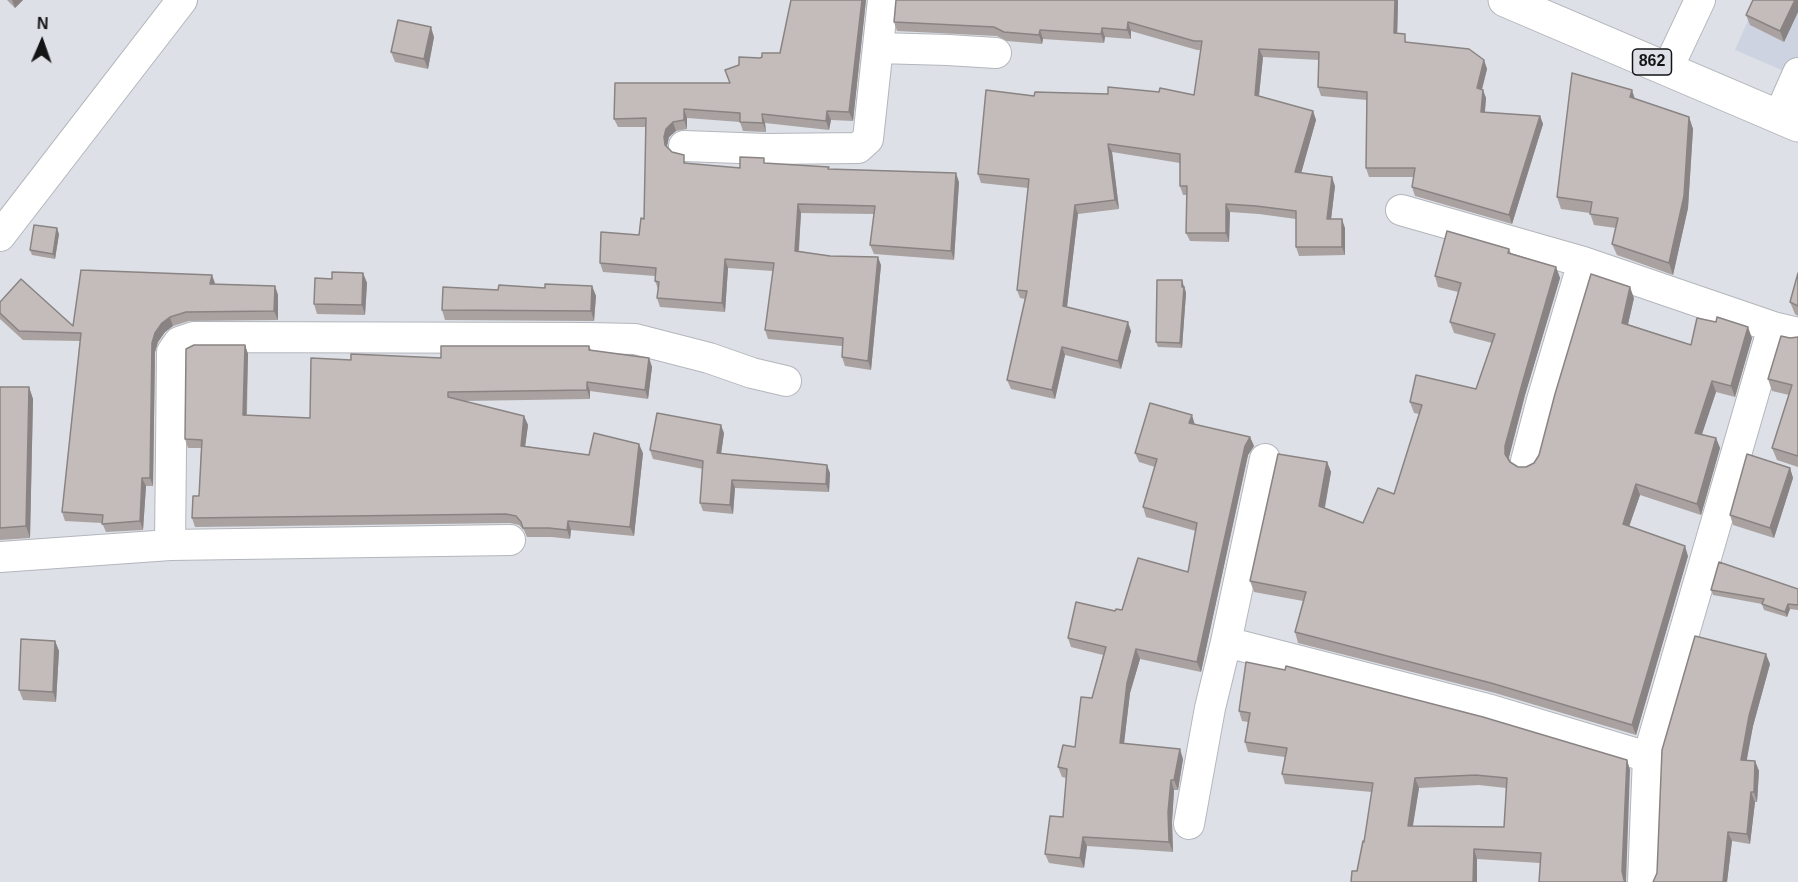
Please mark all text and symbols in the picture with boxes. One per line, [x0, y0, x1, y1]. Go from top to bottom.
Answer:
north arrow [12, 12, 72, 72]
text: N [37, 15, 49, 32]
road number: 862 [1632, 49, 1672, 75]

